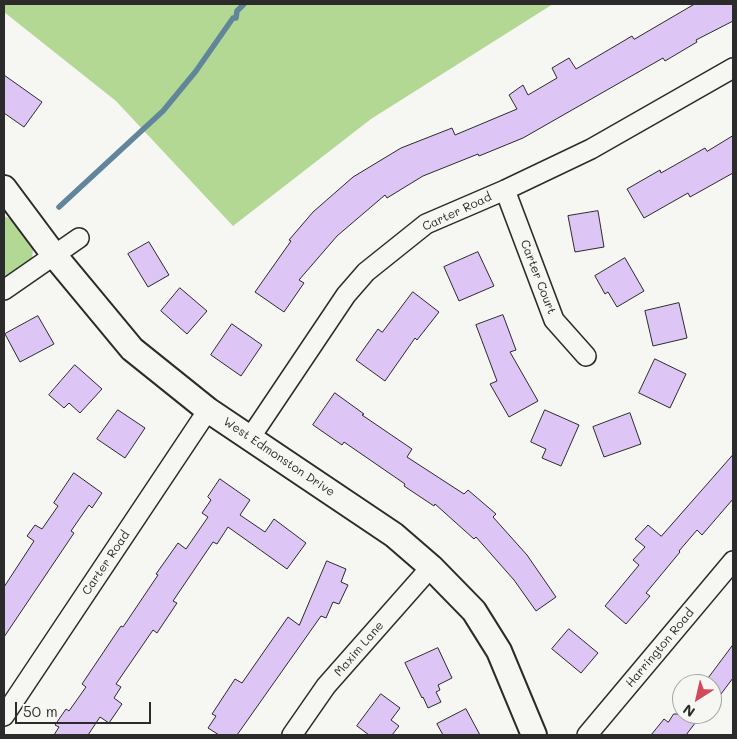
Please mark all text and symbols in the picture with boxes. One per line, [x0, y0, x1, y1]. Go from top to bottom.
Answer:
street label: Carter Road [420, 190, 494, 234]
street label: Carter Court [517, 238, 559, 316]
street label: West Edmonston Drive [221, 414, 337, 500]
street label: Carter Road [79, 528, 133, 598]
street label: Harrington Road [623, 606, 697, 690]
street label: Maxim Lane [331, 619, 387, 679]
north arrow [672, 674, 722, 724]
scale bar [18, 692, 154, 724]
text: N [679, 700, 698, 722]
text: 50 m [23, 701, 58, 721]

